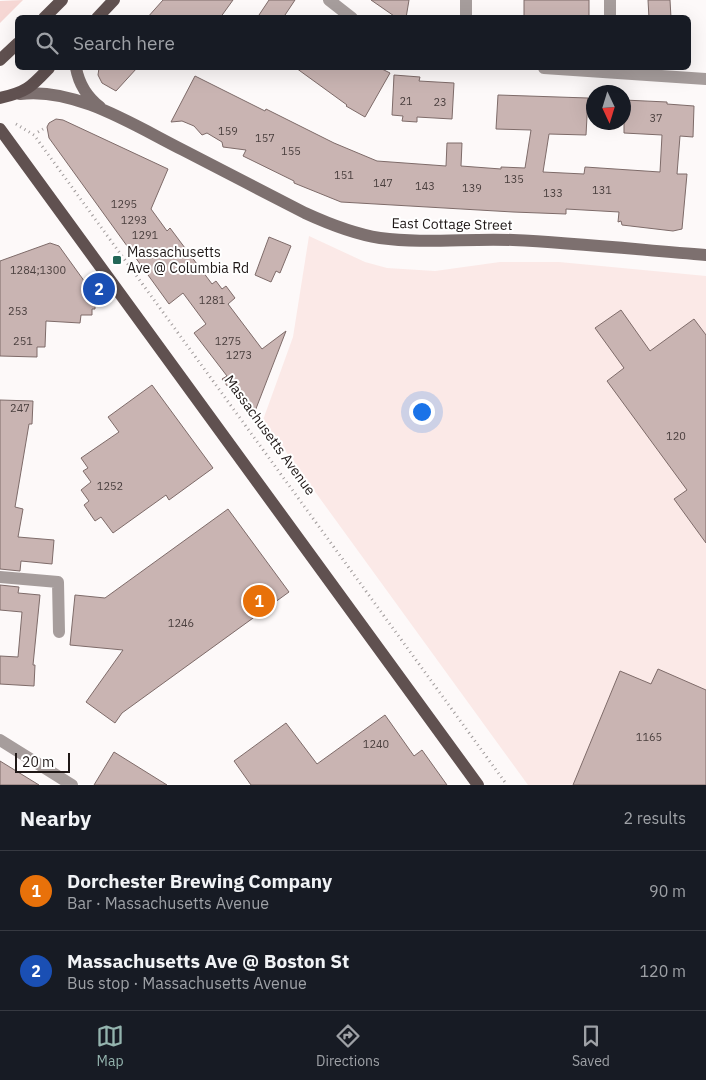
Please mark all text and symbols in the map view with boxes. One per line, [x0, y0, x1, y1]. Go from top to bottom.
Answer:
search box [15, 15, 691, 70]
icon: search [33, 29, 61, 57]
text: Search here [73, 31, 175, 55]
north arrow [586, 85, 631, 130]
house number: 21 [399, 94, 413, 108]
house number: 23 [433, 95, 447, 109]
house number: 37 [649, 111, 663, 125]
house number: 159 [218, 124, 238, 138]
house number: 157 [255, 131, 275, 145]
house number: 155 [281, 144, 301, 158]
house number: 151 [334, 168, 354, 182]
house number: 135 [504, 172, 524, 186]
house number: 147 [373, 176, 393, 190]
house number: 143 [415, 179, 435, 193]
house number: 139 [462, 181, 482, 195]
house number: 131 [592, 183, 612, 197]
house number: 133 [543, 186, 563, 200]
house number: 1295 [111, 197, 137, 211]
house number: 1293 [121, 213, 147, 227]
street label: East Cottage Street [391, 214, 513, 234]
house number: 1291 [132, 228, 159, 242]
place label: Massachusetts Ave @ Columbia Rd [127, 243, 249, 277]
marker: Massachusetts Ave @ Columbia Rd [111, 254, 123, 266]
house number: 1284;1300 [10, 263, 66, 277]
pin: 2 [83, 270, 115, 308]
house number: 1281 [199, 293, 226, 307]
house number: 253 [8, 304, 28, 318]
house number: 251 [13, 334, 33, 348]
house number: 1275 [215, 334, 241, 348]
house number: 1273 [226, 348, 252, 362]
street label: Massachusetts Avenue [220, 371, 320, 499]
your location [409, 399, 435, 425]
house number: 247 [10, 401, 30, 415]
house number: 120 [666, 429, 686, 443]
house number: 1252 [97, 479, 123, 493]
pin: 1 [243, 582, 275, 620]
house number: 1246 [168, 616, 194, 630]
house number: 1165 [636, 730, 662, 744]
house number: 1240 [363, 737, 389, 751]
scale bar [15, 750, 70, 773]
text: 20 m [22, 753, 54, 771]
text: Nearby [20, 804, 91, 832]
text: 2 results [623, 808, 686, 828]
text: Dorchester Brewing Company [67, 869, 332, 893]
text: 1 [31, 881, 41, 901]
text: 90 m [649, 881, 686, 901]
text: Bar · Massachusetts Avenue [67, 893, 269, 913]
text: Massachusetts Ave @ Boston St [67, 949, 349, 973]
text: 2 [31, 961, 41, 981]
text: 120 m [639, 961, 686, 981]
text: Bus stop · Massachusetts Avenue [67, 973, 307, 993]
tab: Map [96, 1022, 124, 1070]
tab: Directions [316, 1022, 380, 1070]
tab: Saved [572, 1022, 610, 1070]

